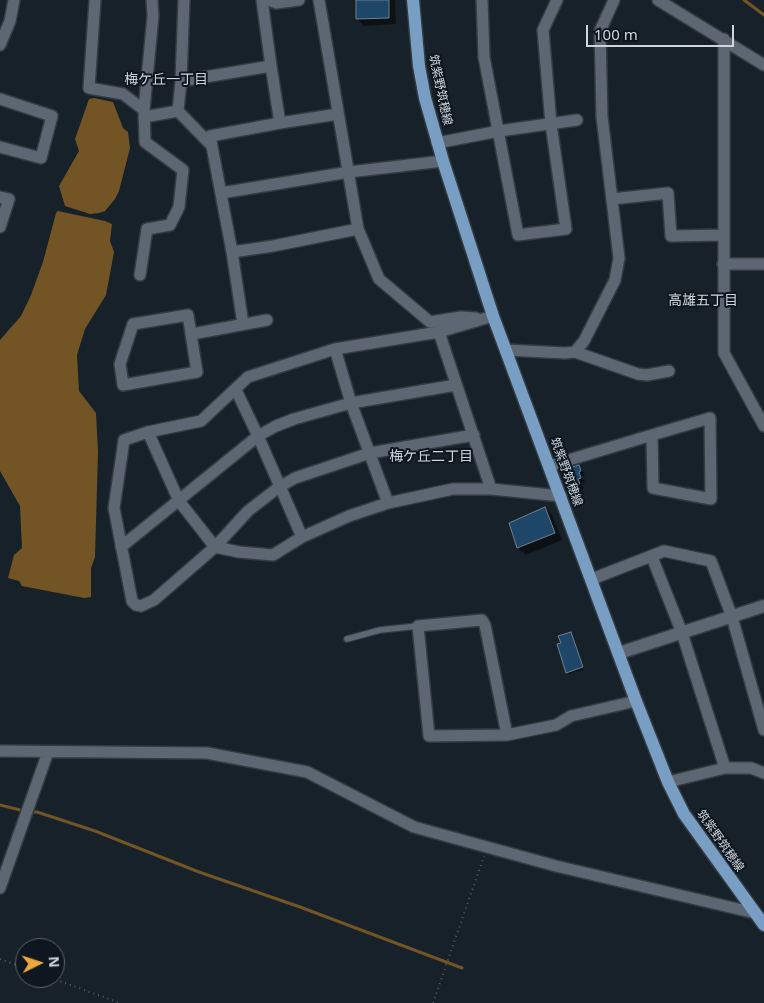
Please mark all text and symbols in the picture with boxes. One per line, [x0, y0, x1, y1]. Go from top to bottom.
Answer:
scale bar [589, 15, 736, 47]
text: 100 m [594, 24, 638, 44]
street label: 筑紫野筑穂線 [425, 53, 455, 127]
district label: 梅ケ丘一丁目 [124, 72, 208, 88]
district label: 高雄五丁目 [668, 293, 738, 309]
street label: 筑紫野筑穂線 [547, 436, 585, 508]
district label: 梅ケ丘二丁目 [389, 449, 473, 465]
street label: 筑紫野筑穂線 [693, 807, 747, 875]
north arrow [15, 938, 65, 988]
text: N [45, 956, 64, 968]

